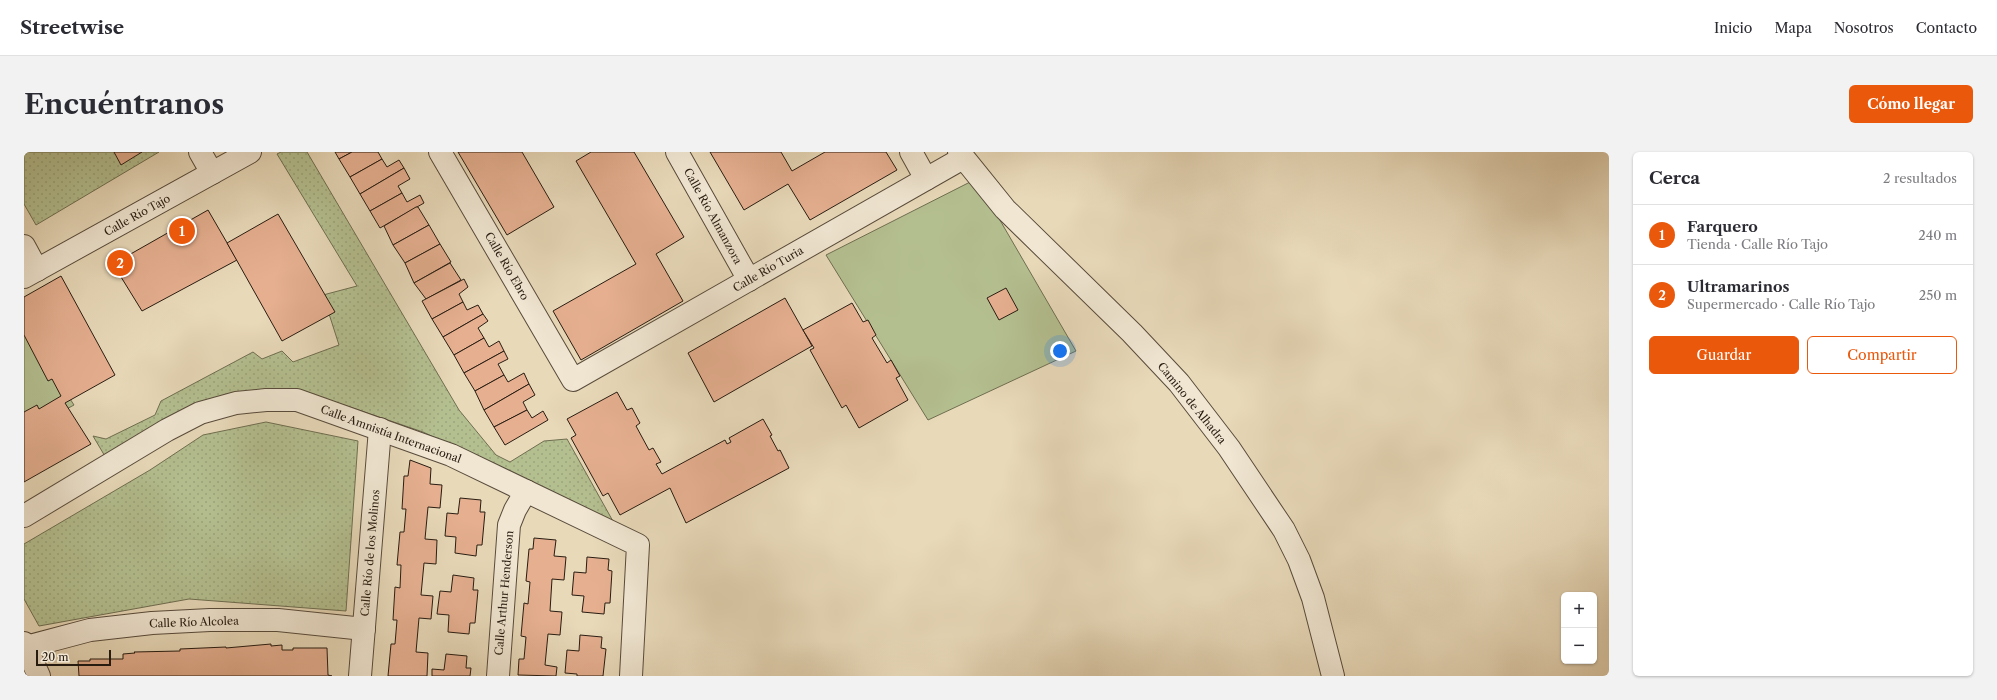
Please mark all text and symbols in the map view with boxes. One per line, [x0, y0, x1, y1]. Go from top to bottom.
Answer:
text: Streetwise [20, 16, 124, 39]
text: Inicio [1714, 19, 1752, 37]
text: Mapa [1774, 19, 1812, 37]
text: Nosotros [1834, 19, 1894, 37]
text: Contacto [1916, 19, 1977, 37]
button: Cómo llegar [1849, 85, 1973, 123]
text: Encuéntranos [24, 87, 224, 121]
street label: Calle Río Almanzora [681, 166, 745, 267]
text: Cerca [1649, 168, 1700, 188]
text: 2 resultados [1883, 170, 1957, 186]
street label: Calle Río Tajo [101, 191, 173, 239]
pin: 1 [169, 216, 195, 246]
text: Farquero [1687, 217, 1758, 236]
text: 1 [1659, 227, 1665, 243]
text: 240 m [1918, 227, 1957, 243]
street label: Calle Río Ebro [482, 229, 532, 303]
text: Tienda · Calle Río Tajo [1687, 236, 1828, 252]
street label: Calle Río Turia [730, 243, 806, 295]
pin: 2 [107, 248, 133, 278]
text: Ultramarinos [1687, 277, 1790, 296]
text: 2 [1658, 287, 1666, 303]
text: 250 m [1919, 287, 1957, 303]
text: Supermercado · Calle Río Tajo [1687, 296, 1875, 312]
button: Guardar [1649, 336, 1799, 374]
button: Compartir [1807, 336, 1957, 374]
your location [1050, 341, 1070, 361]
street label: Camino de Alhadra [1155, 359, 1229, 447]
street label: Calle Amnistía Internacional [319, 402, 464, 466]
street label: Calle Río de los Molinos [357, 489, 383, 617]
street label: Calle Arthur Henderson [492, 530, 516, 656]
map controls [1561, 592, 1597, 664]
button: + [1561, 592, 1597, 628]
street label: Calle Río Alcolea [149, 613, 239, 631]
button: − [1561, 628, 1597, 664]
scale bar [36, 648, 111, 667]
text: 20 m [42, 650, 68, 664]

